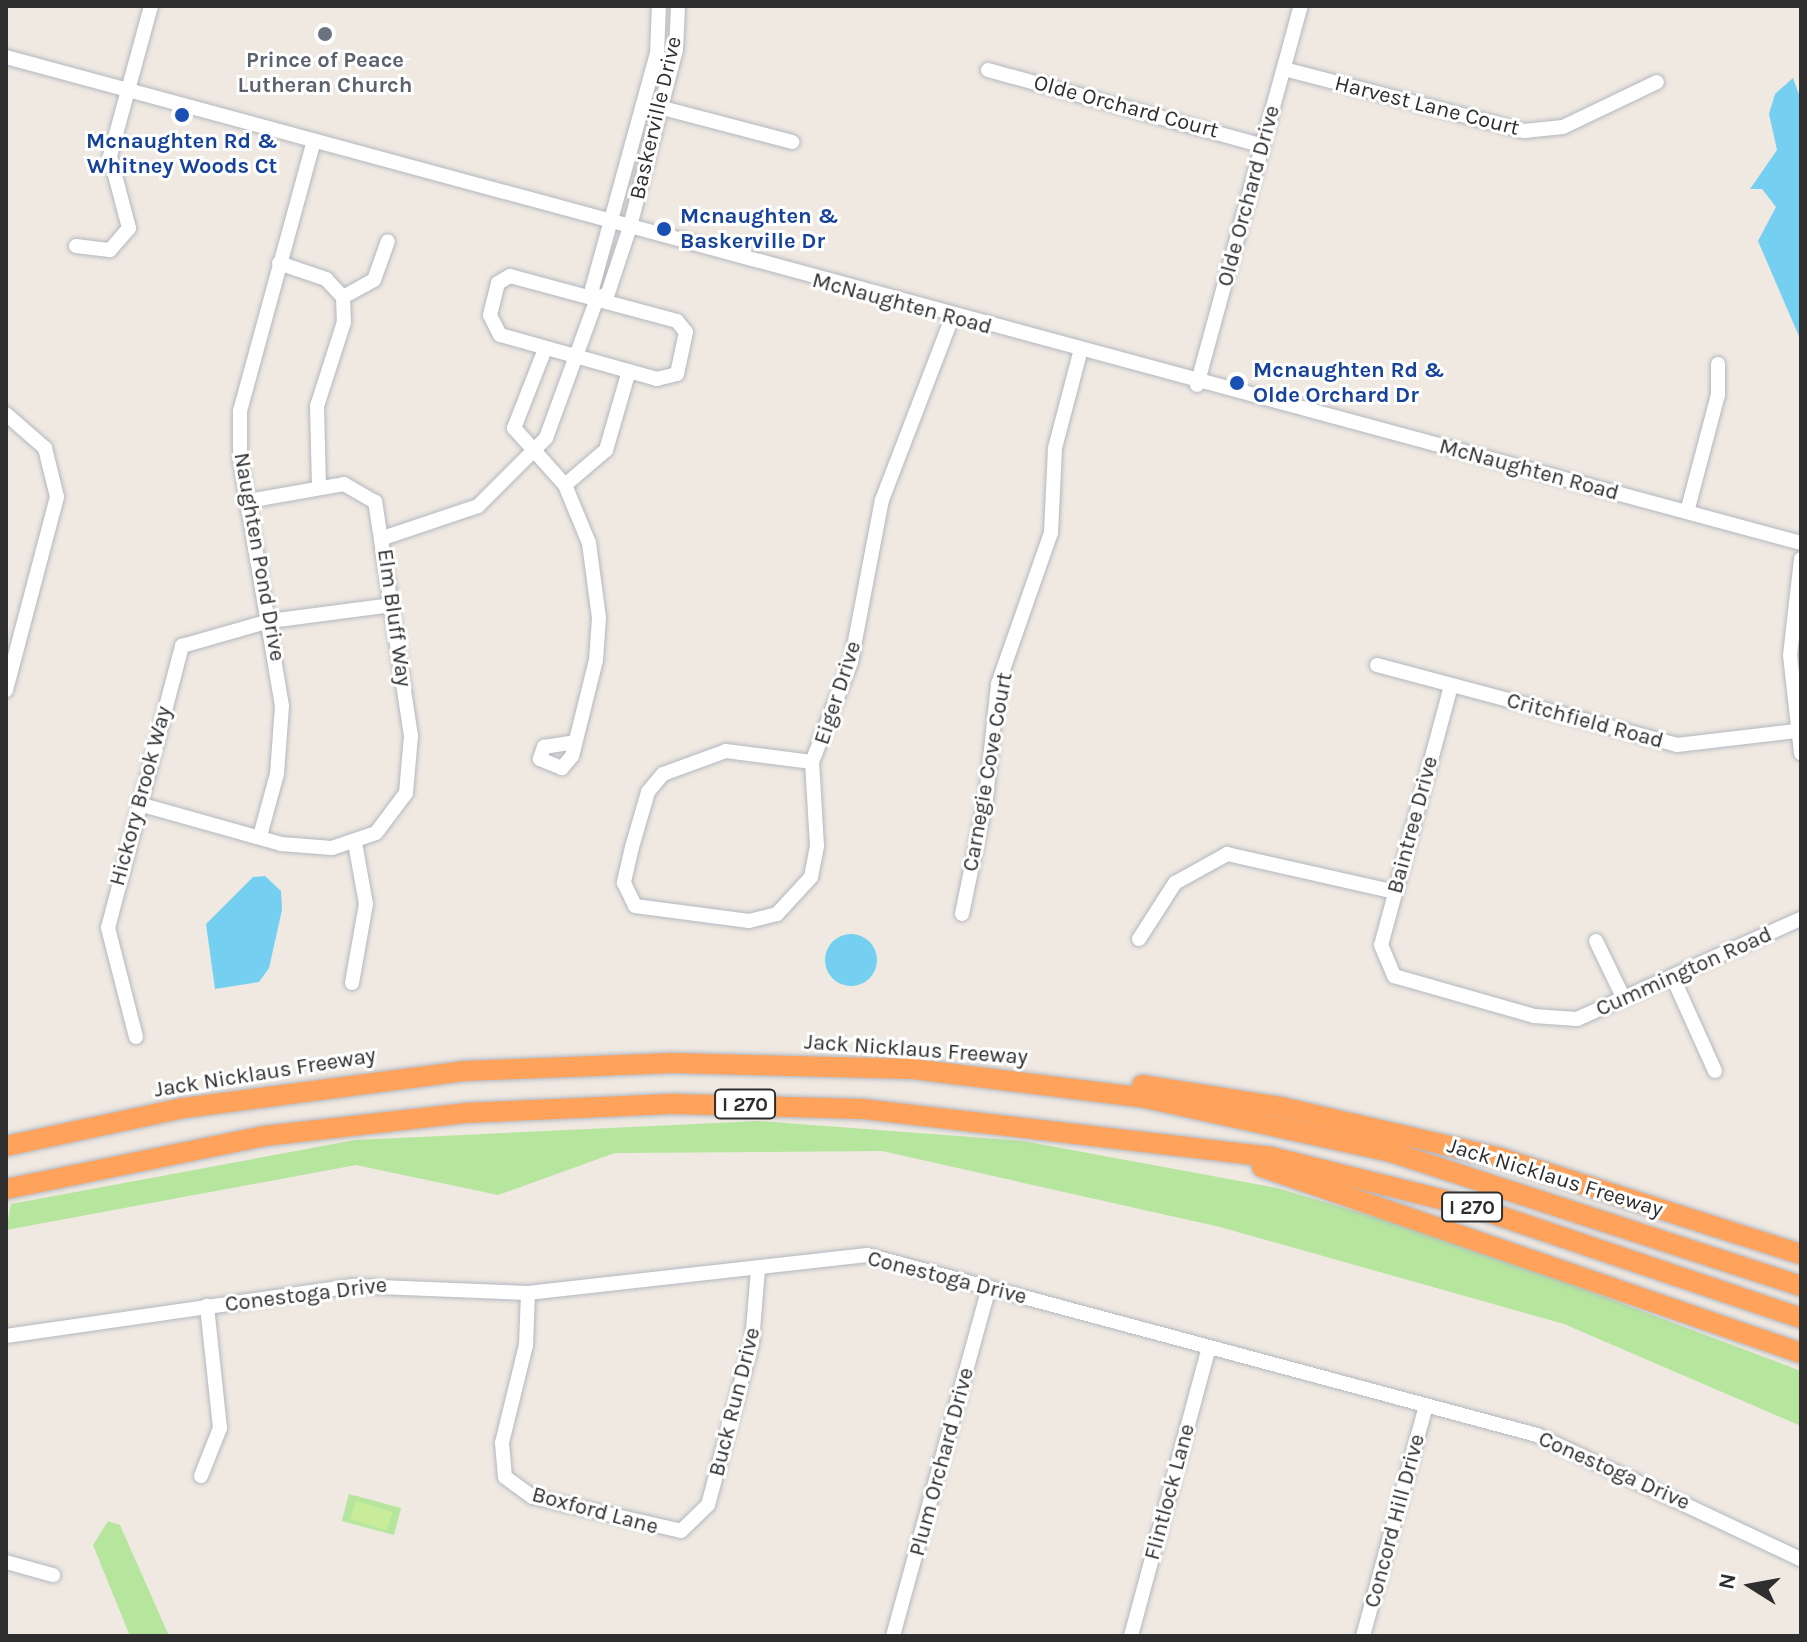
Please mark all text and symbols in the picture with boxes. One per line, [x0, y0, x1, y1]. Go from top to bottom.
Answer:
marker: Prince of Peace Lutheran Church [316, 25, 334, 43]
street label: Baskerville Drive [624, 34, 688, 202]
place label: Prince of Peace Lutheran Church [238, 47, 412, 98]
street label: Olde Orchard Court [1031, 70, 1221, 144]
street label: Harvest Lane Court [1332, 70, 1522, 142]
street label: Olde Orchard Drive [1212, 103, 1286, 289]
marker: Mcnaughten Rd & Whitney Woods Ct [173, 106, 191, 124]
place label: Mcnaughten Rd & Whitney Woods Ct [86, 128, 278, 180]
place label: Mcnaughten & Baskerville Dr [680, 203, 839, 254]
marker: Mcnaughten & Baskerville Dr [655, 220, 673, 238]
street label: McNaughten Road [809, 267, 995, 341]
place label: Mcnaughten Rd & Olde Orchard Dr [1253, 357, 1445, 408]
marker: Mcnaughten Rd & Olde Orchard Dr [1228, 374, 1246, 392]
street label: McNaughten Road [1436, 433, 1622, 507]
street label: Naughten Pond Drive [228, 451, 290, 663]
street label: Elm Bluff Way [371, 547, 417, 689]
street label: Eiger Drive [809, 638, 867, 748]
street label: Carnegie Cove Court [957, 670, 1019, 874]
street label: Critchfield Road [1504, 687, 1666, 755]
street label: Hickory Brook Way [104, 703, 178, 889]
street label: Baintree Drive [1382, 753, 1444, 897]
street label: Cummington Road [1592, 921, 1776, 1023]
street label: Jack Nicklaus Freeway [803, 1029, 1029, 1071]
street label: Jack Nicklaus Freeway [152, 1042, 378, 1104]
road number: I 270 [713, 1088, 777, 1120]
street label: Jack Nicklaus Freeway [1444, 1133, 1666, 1223]
road number: I 270 [1440, 1191, 1504, 1223]
street label: Conestoga Drive [865, 1245, 1029, 1311]
street label: Conestoga Drive [223, 1272, 389, 1318]
street label: Buck Run Drive [704, 1325, 766, 1479]
street label: Plum Orchard Drive [904, 1365, 980, 1559]
street label: Flintlock Lane [1139, 1421, 1201, 1563]
street label: Conestoga Drive [1534, 1426, 1694, 1516]
street label: Concord Hill Drive [1359, 1431, 1431, 1611]
street label: Boxford Lane [529, 1481, 661, 1541]
north arrow [1711, 1546, 1791, 1626]
text: N [1713, 1571, 1742, 1592]

